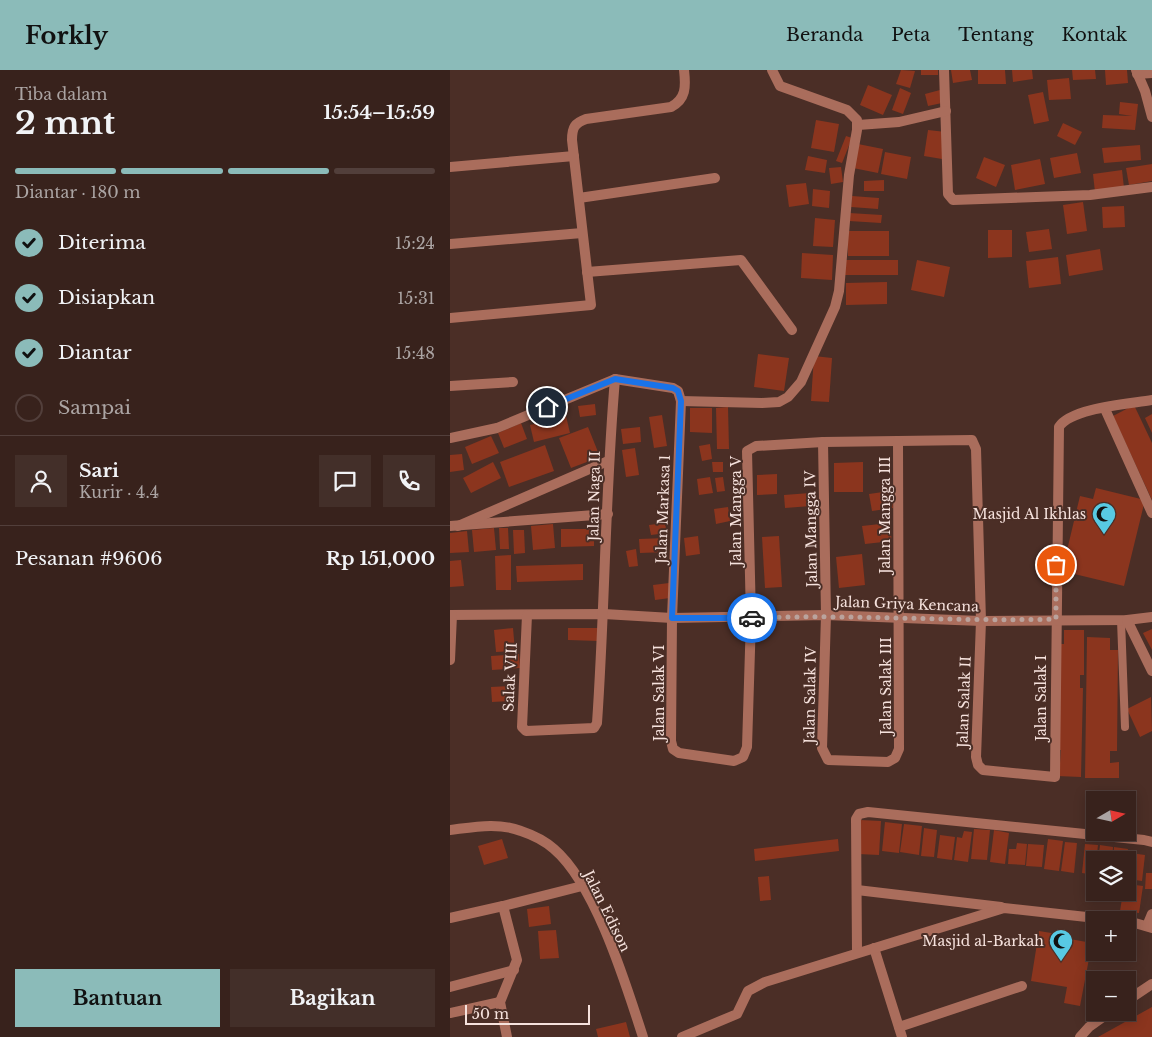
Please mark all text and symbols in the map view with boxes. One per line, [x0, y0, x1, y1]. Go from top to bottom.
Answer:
text: Forkly [25, 21, 108, 50]
text: Beranda [786, 24, 863, 46]
text: Peta [891, 24, 930, 46]
text: Tentang [958, 24, 1033, 46]
text: Kontak [1061, 24, 1127, 46]
text: Tiba dalam [15, 84, 107, 104]
text: 15:54–15:59 [323, 101, 435, 124]
text: 2 mnt [15, 103, 115, 143]
text: Diantar · 180 m [15, 182, 140, 202]
icon: check [15, 229, 43, 257]
text: Diterima [58, 231, 146, 254]
text: 15:24 [395, 233, 435, 253]
icon: check [15, 284, 43, 312]
text: Disiapkan [58, 286, 155, 309]
text: 15:31 [397, 288, 435, 308]
icon: check [15, 339, 43, 367]
text: Diantar [58, 341, 132, 364]
text: 15:48 [395, 343, 435, 363]
pin [526, 386, 568, 428]
icon: home [533, 393, 561, 421]
text: Sampai [58, 396, 131, 419]
street label: Jalan Naga II [584, 451, 604, 543]
street label: Jalan Markasa 1 [652, 454, 674, 566]
button: person [15, 455, 67, 507]
button: chat [319, 455, 371, 507]
button: phone [383, 455, 435, 507]
street label: Jalan Mangga V [727, 455, 745, 568]
street label: Jalan Mangga III [876, 456, 894, 576]
text: Sari [79, 459, 119, 482]
street label: Jalan Mangga IV [801, 470, 821, 589]
text: Kurir · 4.4 [79, 482, 159, 502]
mosque icon: Masjid Al Ikhlas [1091, 501, 1117, 535]
place label: Masjid Al Ikhlas [973, 505, 1086, 523]
pin [1035, 544, 1077, 586]
text: Pesanan #9606 [15, 547, 163, 570]
text: Rp 151,000 [326, 547, 435, 570]
icon: bag [1042, 551, 1070, 579]
street label: Jalan Griya Kencana [833, 592, 979, 616]
courier [727, 593, 777, 643]
icon: car [738, 604, 766, 632]
street label: Jalan Salak III [877, 637, 895, 737]
street label: Salak VIII [499, 642, 521, 712]
street label: Jalan Salak VI [650, 645, 668, 743]
street label: Jalan Salak IV [800, 645, 820, 746]
street label: Jalan Salak I [1032, 655, 1050, 743]
street label: Jalan Salak II [953, 656, 975, 750]
north arrow [1086, 791, 1136, 841]
map controls [1086, 791, 1136, 1021]
button: layers [1086, 851, 1136, 901]
street label: Jalan Edison [579, 866, 635, 955]
button: + [1086, 911, 1136, 961]
mosque icon: Masjid al-Barkah [1048, 928, 1074, 962]
place label: Masjid al-Barkah [922, 932, 1044, 950]
button: Bantuan [15, 969, 220, 1027]
button: Bagikan [230, 969, 435, 1027]
button: − [1086, 971, 1136, 1021]
scale bar [465, 1002, 590, 1025]
text: 50 m [472, 1005, 509, 1023]

